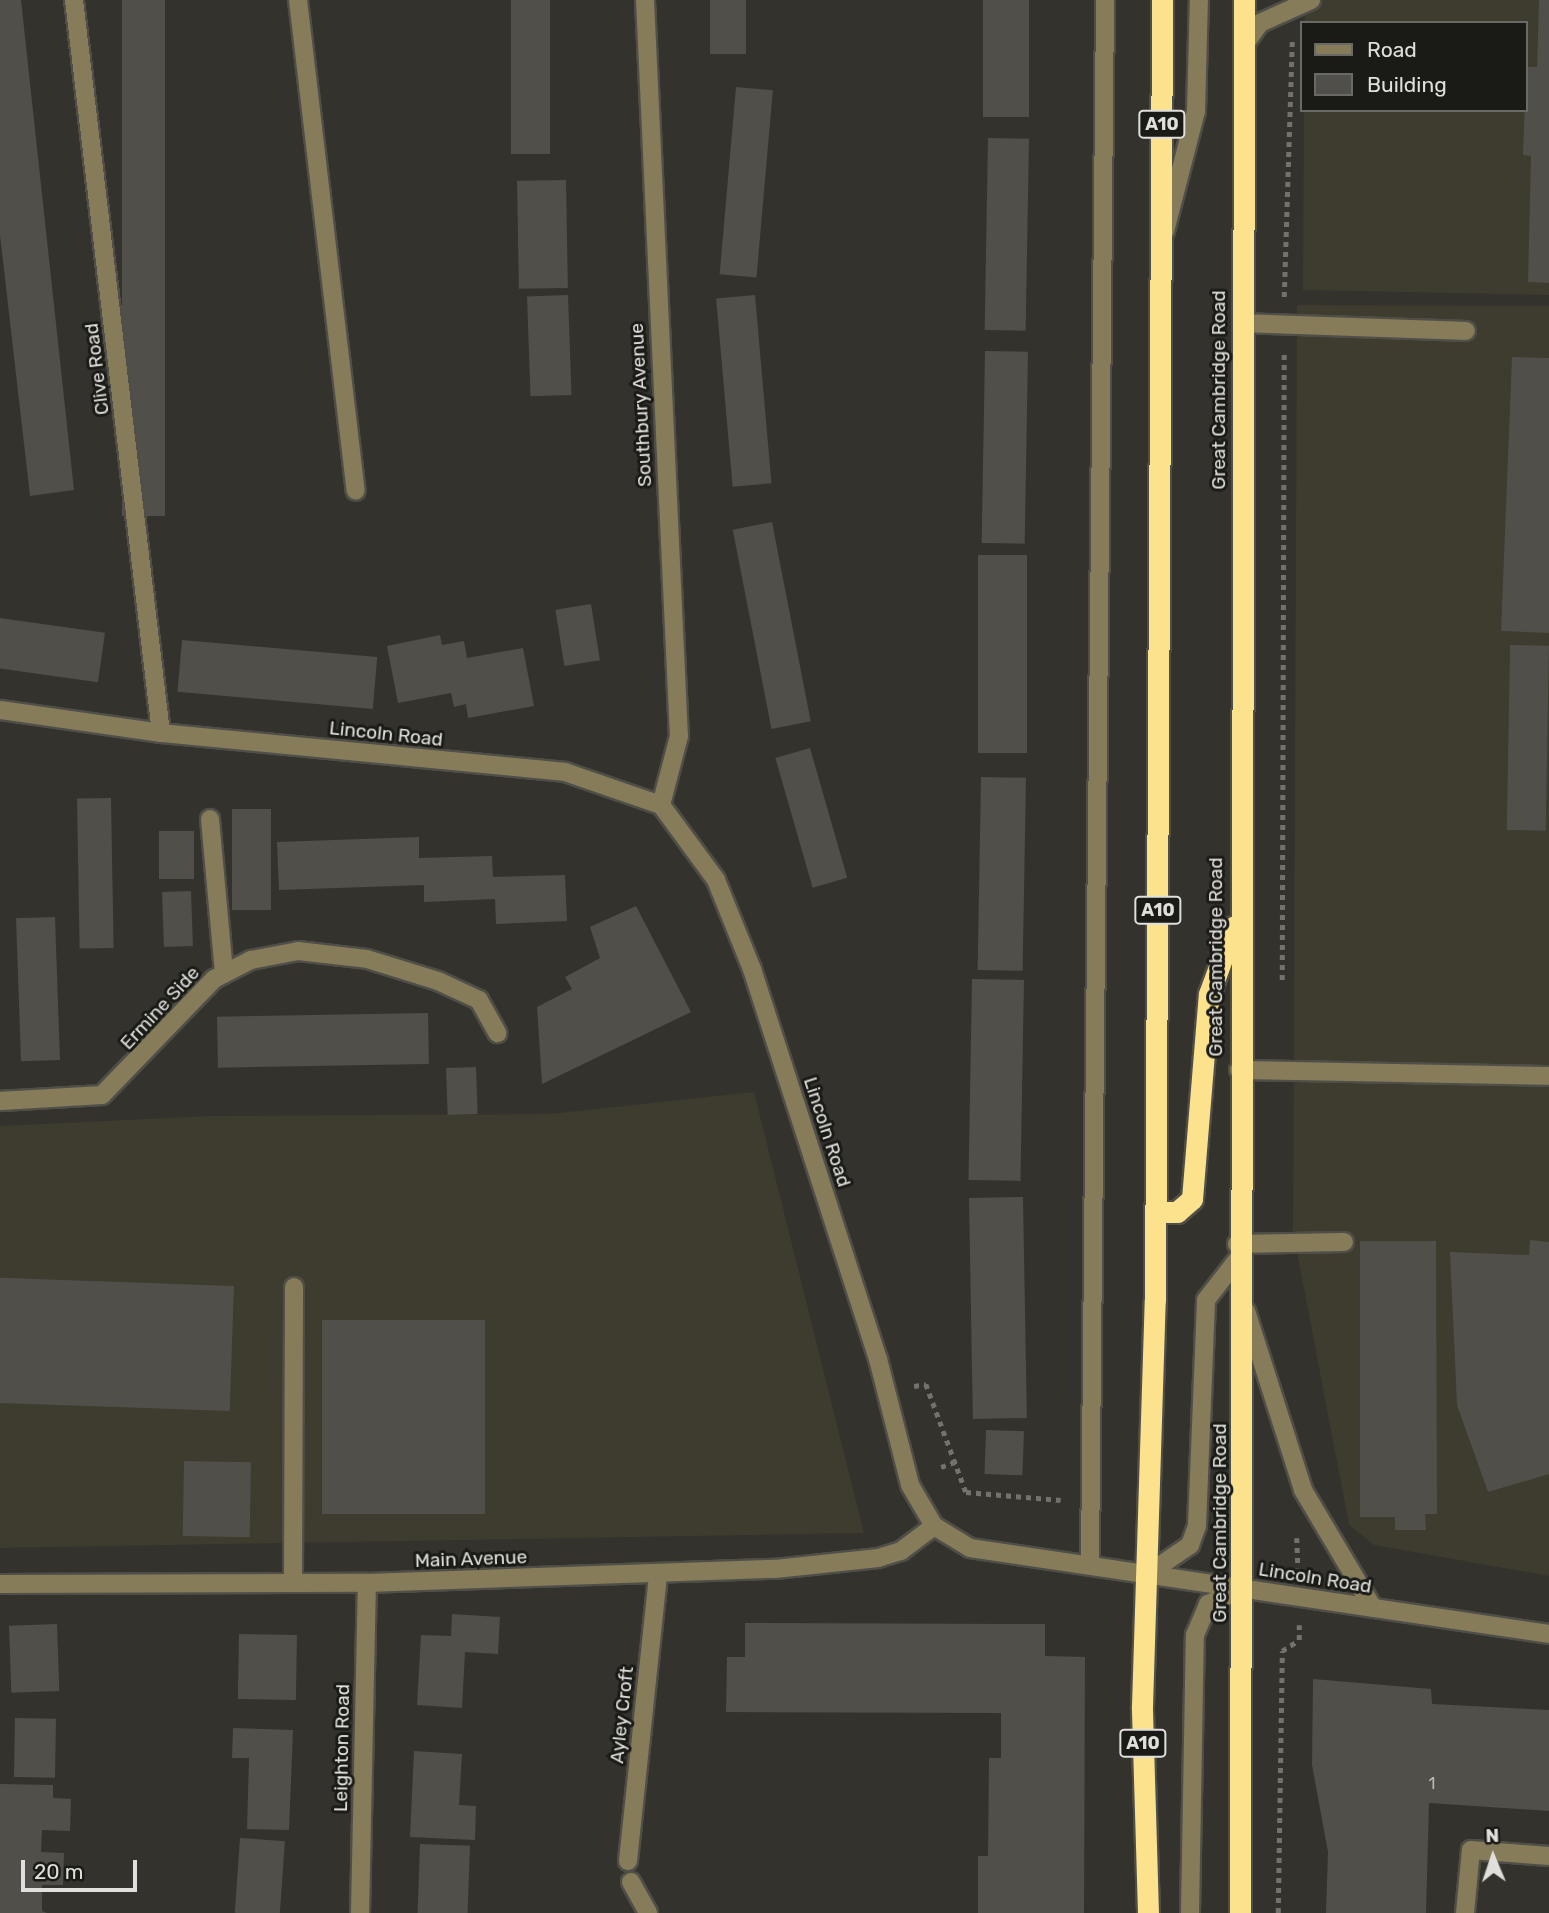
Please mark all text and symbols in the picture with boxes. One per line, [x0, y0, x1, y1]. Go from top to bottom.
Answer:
legend [1300, 21, 1528, 112]
text: Road [1367, 37, 1417, 62]
text: Building [1367, 72, 1447, 97]
road number: A10 [1138, 110, 1186, 139]
street label: Great Cambridge Road [1208, 290, 1230, 490]
street label: Clive Road [80, 322, 114, 416]
street label: Southbury Avenue [625, 322, 657, 488]
street label: Lincoln Road [328, 717, 444, 751]
street label: Great Cambridge Road [1205, 857, 1227, 1057]
road number: A10 [1134, 896, 1182, 925]
street label: Ermine Side [116, 962, 204, 1054]
street label: Lincoln Road [799, 1074, 855, 1190]
street label: Great Cambridge Road [1209, 1423, 1231, 1623]
street label: Main Avenue [414, 1546, 528, 1572]
street label: Lincoln Road [1257, 1558, 1373, 1598]
street label: Ayley Croft [606, 1665, 638, 1765]
street label: Leighton Road [329, 1684, 355, 1812]
road number: A10 [1118, 1728, 1168, 1758]
house number: 1 [1429, 1774, 1435, 1794]
north arrow [1458, 1822, 1528, 1892]
text: N [1485, 1824, 1499, 1847]
scale bar [24, 1846, 140, 1890]
text: 20 m [34, 1859, 83, 1884]

